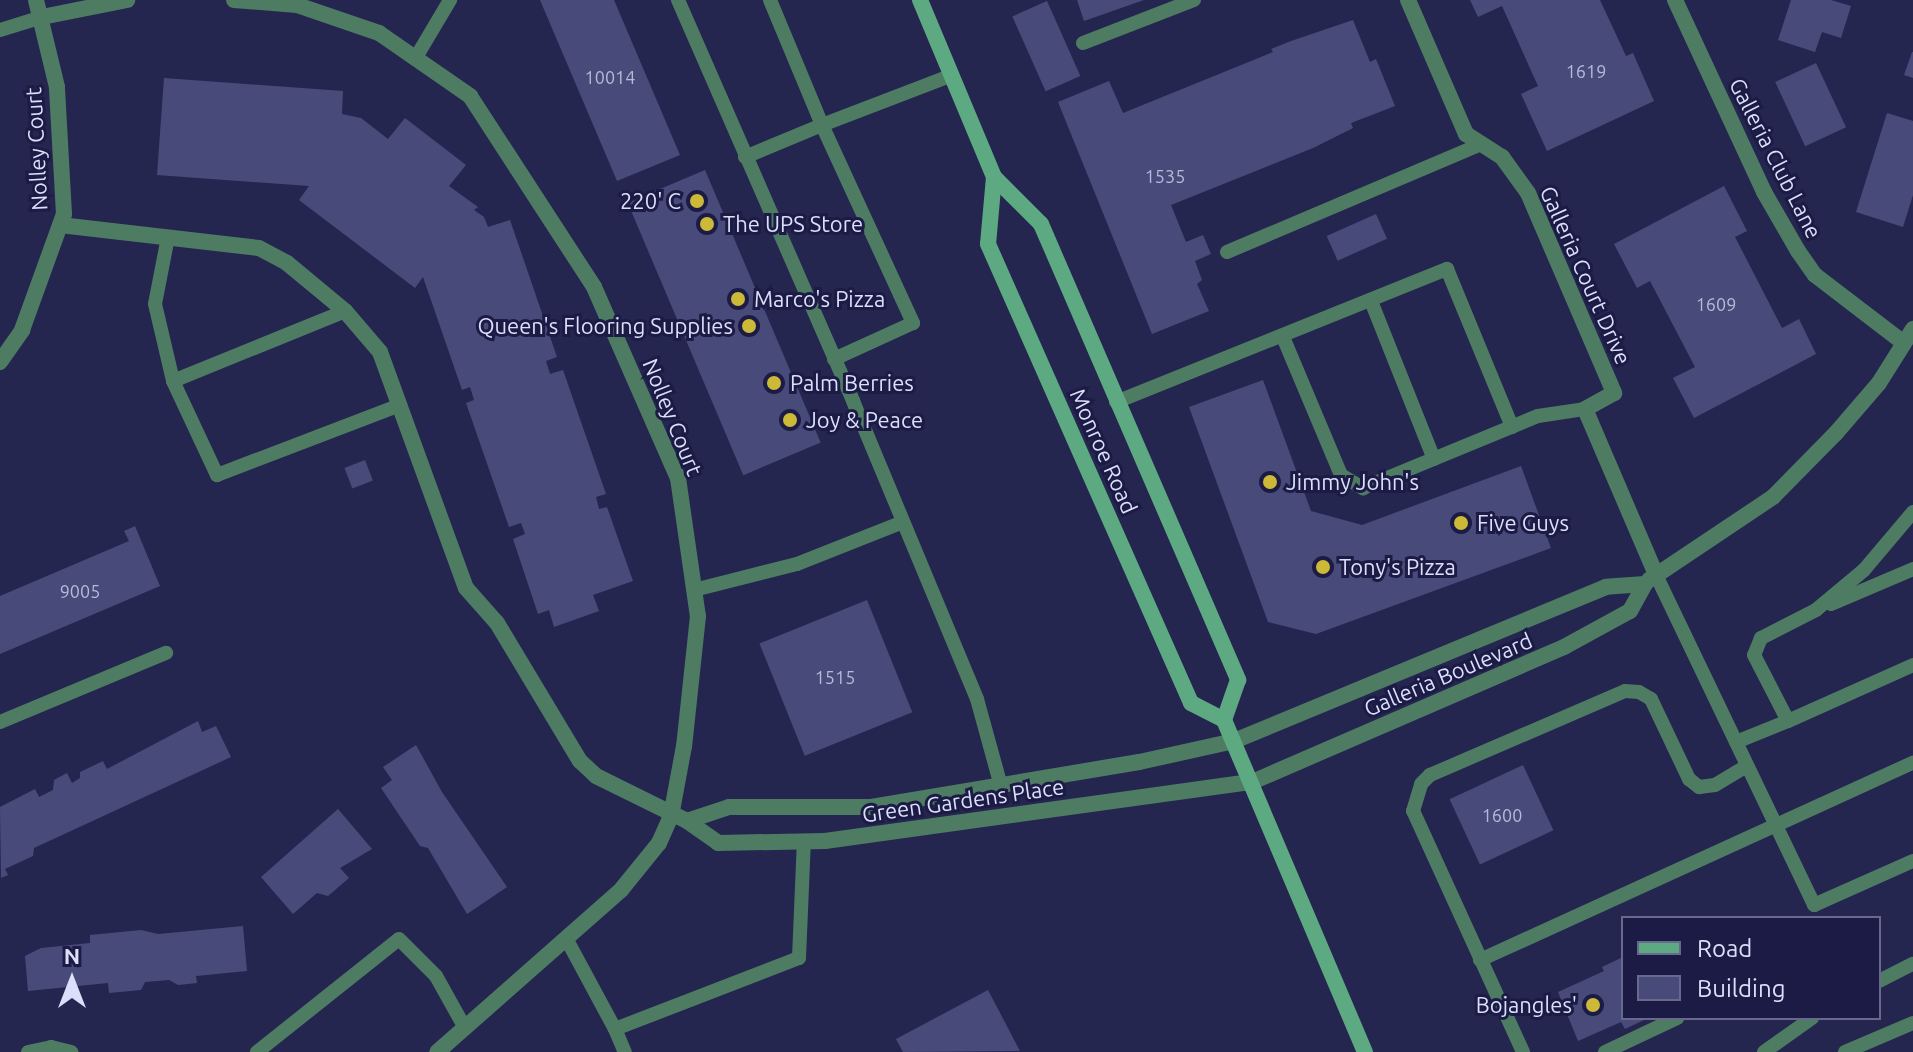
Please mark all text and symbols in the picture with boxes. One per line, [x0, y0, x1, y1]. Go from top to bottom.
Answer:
house number: 1619 [1566, 60, 1606, 82]
house number: 10014 [585, 66, 635, 88]
street label: Galleria Club Lane [1724, 73, 1828, 243]
street label: Nolley Court [20, 87, 52, 211]
house number: 1535 [1145, 165, 1185, 187]
street label: Galleria Court Drive [1535, 182, 1637, 368]
place label: 220' C [620, 188, 681, 214]
marker: 220' C [688, 192, 706, 210]
place label: The UPS Store [723, 211, 863, 237]
marker: The UPS Store [698, 215, 716, 233]
place label: Marco's Pizza [754, 286, 885, 312]
marker: Marco's Pizza [729, 290, 747, 308]
house number: 1609 [1696, 293, 1736, 315]
place label: Queen's Flooring Supplies [477, 313, 733, 339]
marker: Queen's Flooring Supplies [740, 317, 758, 335]
street label: Nolley Court [638, 355, 708, 479]
place label: Palm Berries [790, 370, 914, 396]
marker: Palm Berries [765, 374, 783, 392]
street label: Monroe Road [1065, 385, 1143, 517]
place label: Joy & Peace [806, 407, 923, 433]
marker: Joy & Peace [781, 411, 799, 429]
place label: Jimmy John's [1286, 469, 1419, 495]
marker: Jimmy John's [1261, 473, 1279, 491]
place label: Five Guys [1477, 510, 1569, 536]
marker: Five Guys [1452, 514, 1470, 532]
place label: Tony's Pizza [1339, 554, 1456, 580]
marker: Tony's Pizza [1314, 558, 1332, 576]
house number: 9005 [60, 580, 100, 602]
street label: Galleria Boulevard [1360, 627, 1536, 721]
house number: 1515 [815, 666, 855, 688]
street label: Green Gardens Place [860, 773, 1066, 827]
house number: 1600 [1482, 804, 1522, 826]
legend [1621, 916, 1881, 1020]
text: Road [1697, 935, 1752, 962]
north arrow [32, 940, 112, 1020]
text: N [64, 943, 80, 968]
text: Building [1697, 975, 1785, 1002]
place label: Bojangles' [1476, 992, 1577, 1018]
marker: Bojangles' [1584, 996, 1602, 1014]

